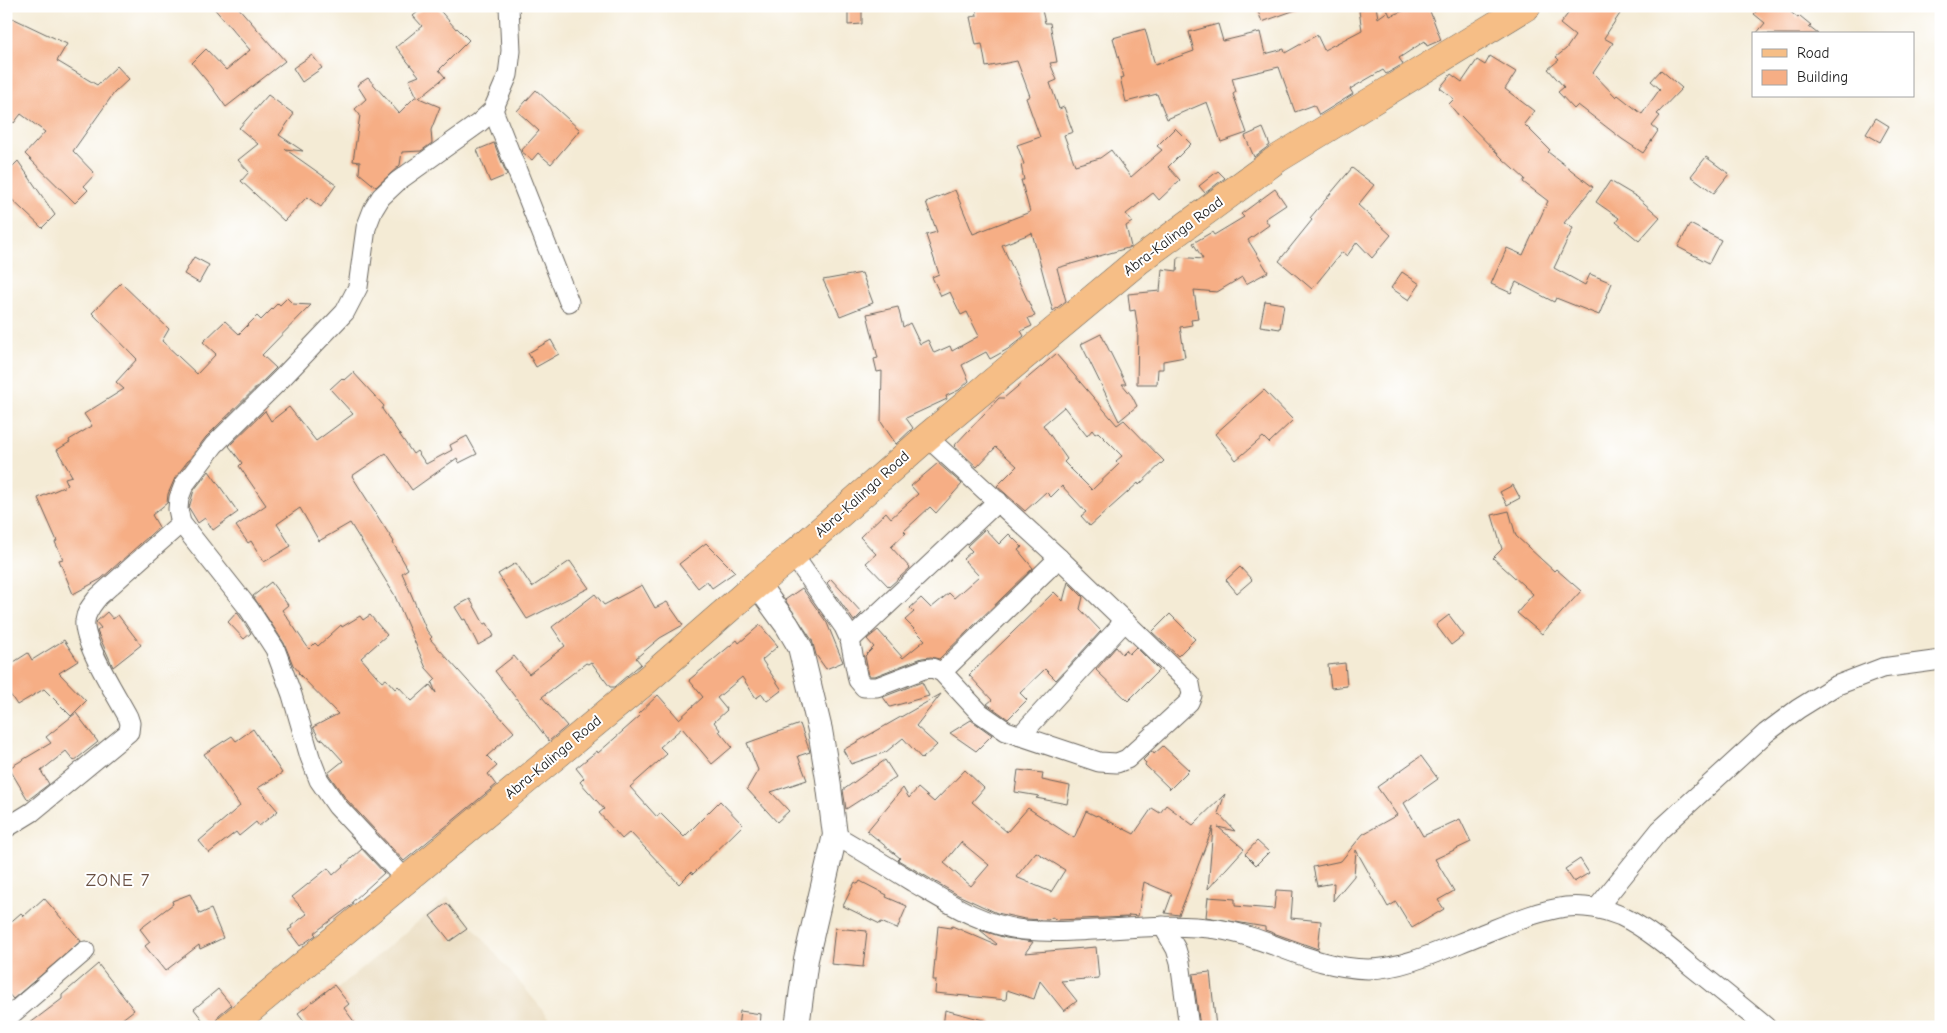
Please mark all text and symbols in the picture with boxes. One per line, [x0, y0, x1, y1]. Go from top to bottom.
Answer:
legend [1752, 32, 1914, 98]
text: Road [1797, 44, 1829, 62]
text: Building [1797, 68, 1848, 86]
street label: Abra-Kalinga Road [1120, 193, 1226, 279]
street label: Abra-Kalinga Road [811, 447, 913, 541]
street label: Abra-Kalinga Road [501, 711, 605, 803]
district label: ZONE 7 [86, 870, 150, 891]

